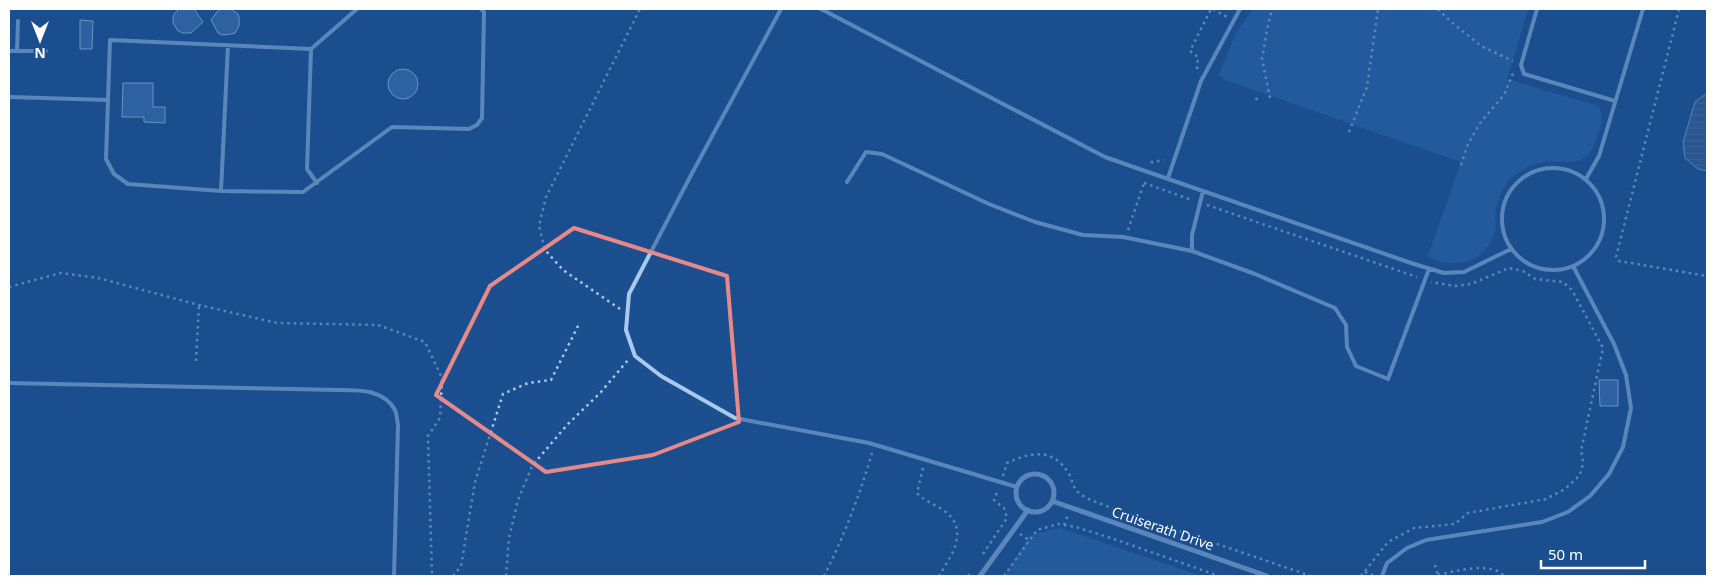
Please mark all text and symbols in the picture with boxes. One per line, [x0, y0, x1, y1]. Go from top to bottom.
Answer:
north arrow [15, 15, 65, 65]
text: N [34, 44, 46, 63]
street label: Cruiserath Drive [1109, 502, 1217, 554]
scale bar [1541, 538, 1645, 570]
text: 50 m [1548, 544, 1583, 564]

